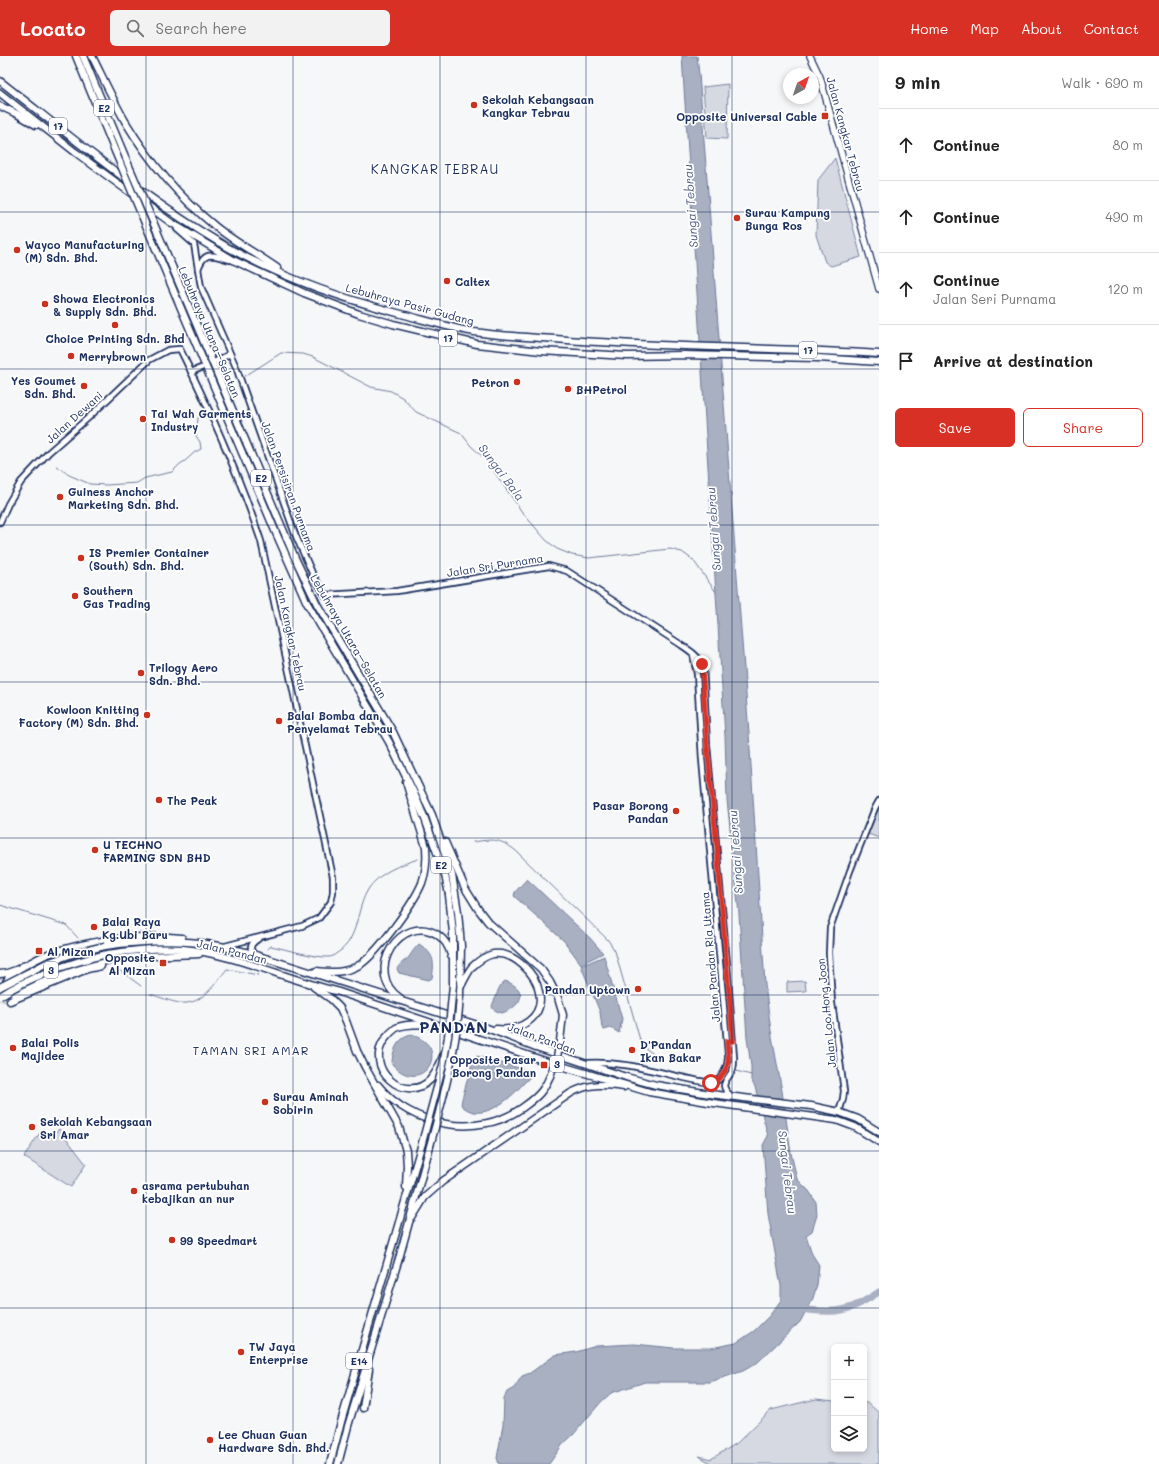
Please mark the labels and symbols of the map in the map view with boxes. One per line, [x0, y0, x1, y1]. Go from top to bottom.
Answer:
north arrow [783, 68, 819, 104]
street label: Jalan Kangkar Tebrau [823, 75, 869, 193]
place label: Sekolah Kebangsaan Kangkar Tebrau [482, 92, 594, 120]
road number: E2 [94, 100, 114, 116]
marker: Sekolah Kebangsaan Kangkar Tebrau [469, 100, 479, 110]
place label: Opposite Universal Cable [676, 109, 817, 124]
marker: Opposite Universal Cable [820, 111, 830, 121]
road number: 17 [49, 118, 67, 134]
district label: KANGKAR TEBRAU [371, 160, 499, 177]
water label: Sungai Tebrau [679, 164, 701, 248]
place label: Surau Kampung Bunga Ros [745, 205, 830, 233]
marker: Surau Kampung Bunga Ros [732, 213, 742, 223]
place label: Wayco Manufacturing (M) Sdn. Bhd. [25, 237, 145, 265]
marker: Wayco Manufacturing (M) Sdn. Bhd. [12, 245, 22, 255]
street label: Lebuhraya Utara–Selatan [176, 264, 244, 400]
place label: Caltex [455, 274, 490, 289]
marker: Caltex [442, 276, 452, 286]
street label: Lebuhraya Pasir Gudang [344, 280, 476, 328]
place label: Showa Electronics & Supply Sdn. Bhd. [53, 291, 157, 319]
marker: Showa Electronics & Supply Sdn. Bhd. [40, 299, 50, 309]
marker: Choice Printing Sdn. Bhd [110, 320, 120, 330]
road number: 17 [439, 330, 457, 346]
place label: Choice Printing Sdn. Bhd [45, 331, 185, 346]
road number: 17 [799, 342, 817, 358]
place label: Merrybrown [79, 349, 146, 364]
marker: Merrybrown [66, 351, 76, 361]
place label: Yes Goumet Sdn. Bhd. [11, 373, 76, 401]
place label: Petron [471, 375, 509, 390]
marker: Petron [512, 377, 522, 387]
marker: Yes Goumet Sdn. Bhd. [79, 381, 89, 391]
place label: BHPetrol [576, 382, 627, 397]
marker: BHPetrol [563, 384, 573, 394]
street label: Jalan Dewani [42, 388, 106, 446]
place label: Tai Wah Garments Industry [151, 406, 252, 434]
marker: Tai Wah Garments Industry [138, 414, 148, 424]
street label: Jalan Persisiran Purnama [258, 419, 320, 553]
water label: Sungai Bala [475, 440, 529, 504]
road number: E2 [251, 470, 271, 486]
place label: Guiness Anchor Marketing Sdn. Bhd. [68, 484, 179, 512]
water label: Sungai Tebrau [702, 487, 724, 571]
marker: Guiness Anchor Marketing Sdn. Bhd. [55, 492, 65, 502]
place label: IS Premier Container (South) Sdn. Bhd. [89, 545, 209, 573]
street label: Jalan Sri Purnama [446, 550, 544, 580]
marker: IS Premier Container (South) Sdn. Bhd. [76, 553, 86, 563]
street label: Lebuhraya Utara–Selatan [307, 571, 391, 701]
street label: Jalan Kangkar Tebrau [271, 574, 311, 692]
place label: Southern Gas Trading [83, 583, 151, 611]
marker: Southern Gas Trading [70, 591, 80, 601]
route end [693, 655, 711, 673]
place label: Trilogy Aero Sdn. Bhd. [149, 660, 218, 688]
marker: Trilogy Aero Sdn. Bhd. [136, 668, 146, 678]
place label: Kowloon Knitting Factory (M) Sdn. Bhd. [19, 702, 139, 730]
place label: Balai Bomba dan Penyelamat Tebrau [287, 708, 393, 736]
marker: Kowloon Knitting Factory (M) Sdn. Bhd. [142, 710, 152, 720]
marker: Balai Bomba dan Penyelamat Tebrau [274, 716, 284, 726]
place label: The Peak [167, 793, 217, 808]
marker: The Peak [154, 795, 164, 805]
place label: Pasar Borong Pandan [592, 798, 668, 826]
marker: Pasar Borong Pandan [671, 806, 681, 816]
water label: Sungai Tebrau [724, 810, 746, 894]
place label: U TECHNO FARMING SDN BHD [103, 837, 211, 865]
marker: U TECHNO FARMING SDN BHD [90, 845, 100, 855]
road number: E2 [431, 857, 451, 873]
street label: Jalan Pandan Ria Utama [697, 891, 723, 1023]
place label: Balai Raya Kg.Ubi Baru [102, 914, 168, 942]
marker: Balai Raya Kg.Ubi Baru [89, 922, 99, 932]
street label: Jalan Pandan [195, 935, 269, 967]
place label: Al Mizan [47, 944, 94, 959]
marker: Al Mizan [34, 946, 44, 956]
place label: Opposite Al Mizan [105, 950, 155, 978]
marker: Opposite Al Mizan [158, 958, 168, 968]
street label: Jalan Loo Hong Joon [813, 958, 839, 1068]
road number: 3 [44, 962, 58, 978]
place label: Pandan Uptown [544, 982, 630, 997]
marker: Pandan Uptown [633, 984, 643, 994]
district label: PANDAN [419, 1017, 489, 1037]
street label: Jalan Pandan [506, 1019, 578, 1057]
place label: Balai Polis Majidee [21, 1035, 79, 1063]
place label: D'Pandan Ikan Bakar [640, 1037, 701, 1065]
district label: TAMAN SRI AMAR [193, 1042, 309, 1058]
marker: Balai Polis Majidee [8, 1043, 18, 1053]
marker: D'Pandan Ikan Bakar [627, 1045, 637, 1055]
place label: Opposite Pasar Borong Pandan [450, 1052, 536, 1080]
road number: 3 [550, 1056, 564, 1072]
marker: Opposite Pasar Borong Pandan [539, 1060, 549, 1070]
route start [702, 1074, 720, 1092]
place label: Surau Aminah Sobirin [273, 1089, 349, 1117]
marker: Surau Aminah Sobirin [260, 1097, 270, 1107]
place label: Sekolah Kebangsaan Sri Amar [40, 1114, 152, 1142]
marker: Sekolah Kebangsaan Sri Amar [27, 1122, 37, 1132]
water label: Sungai Tebrau [775, 1129, 801, 1215]
place label: asrama pertubuhan kebajikan an nur [142, 1178, 249, 1206]
marker: asrama pertubuhan kebajikan an nur [129, 1186, 139, 1196]
place label: 99 Speedmart [180, 1233, 257, 1248]
marker: 99 Speedmart [167, 1235, 177, 1245]
place label: TW Jaya Enterprise [249, 1339, 308, 1367]
marker: TW Jaya Enterprise [236, 1347, 246, 1357]
road number: E14 [346, 1353, 372, 1369]
place label: Lee Chuan Guan Hardware Sdn. Bhd. [218, 1427, 329, 1455]
marker: Lee Chuan Guan Hardware Sdn. Bhd. [205, 1435, 215, 1445]

